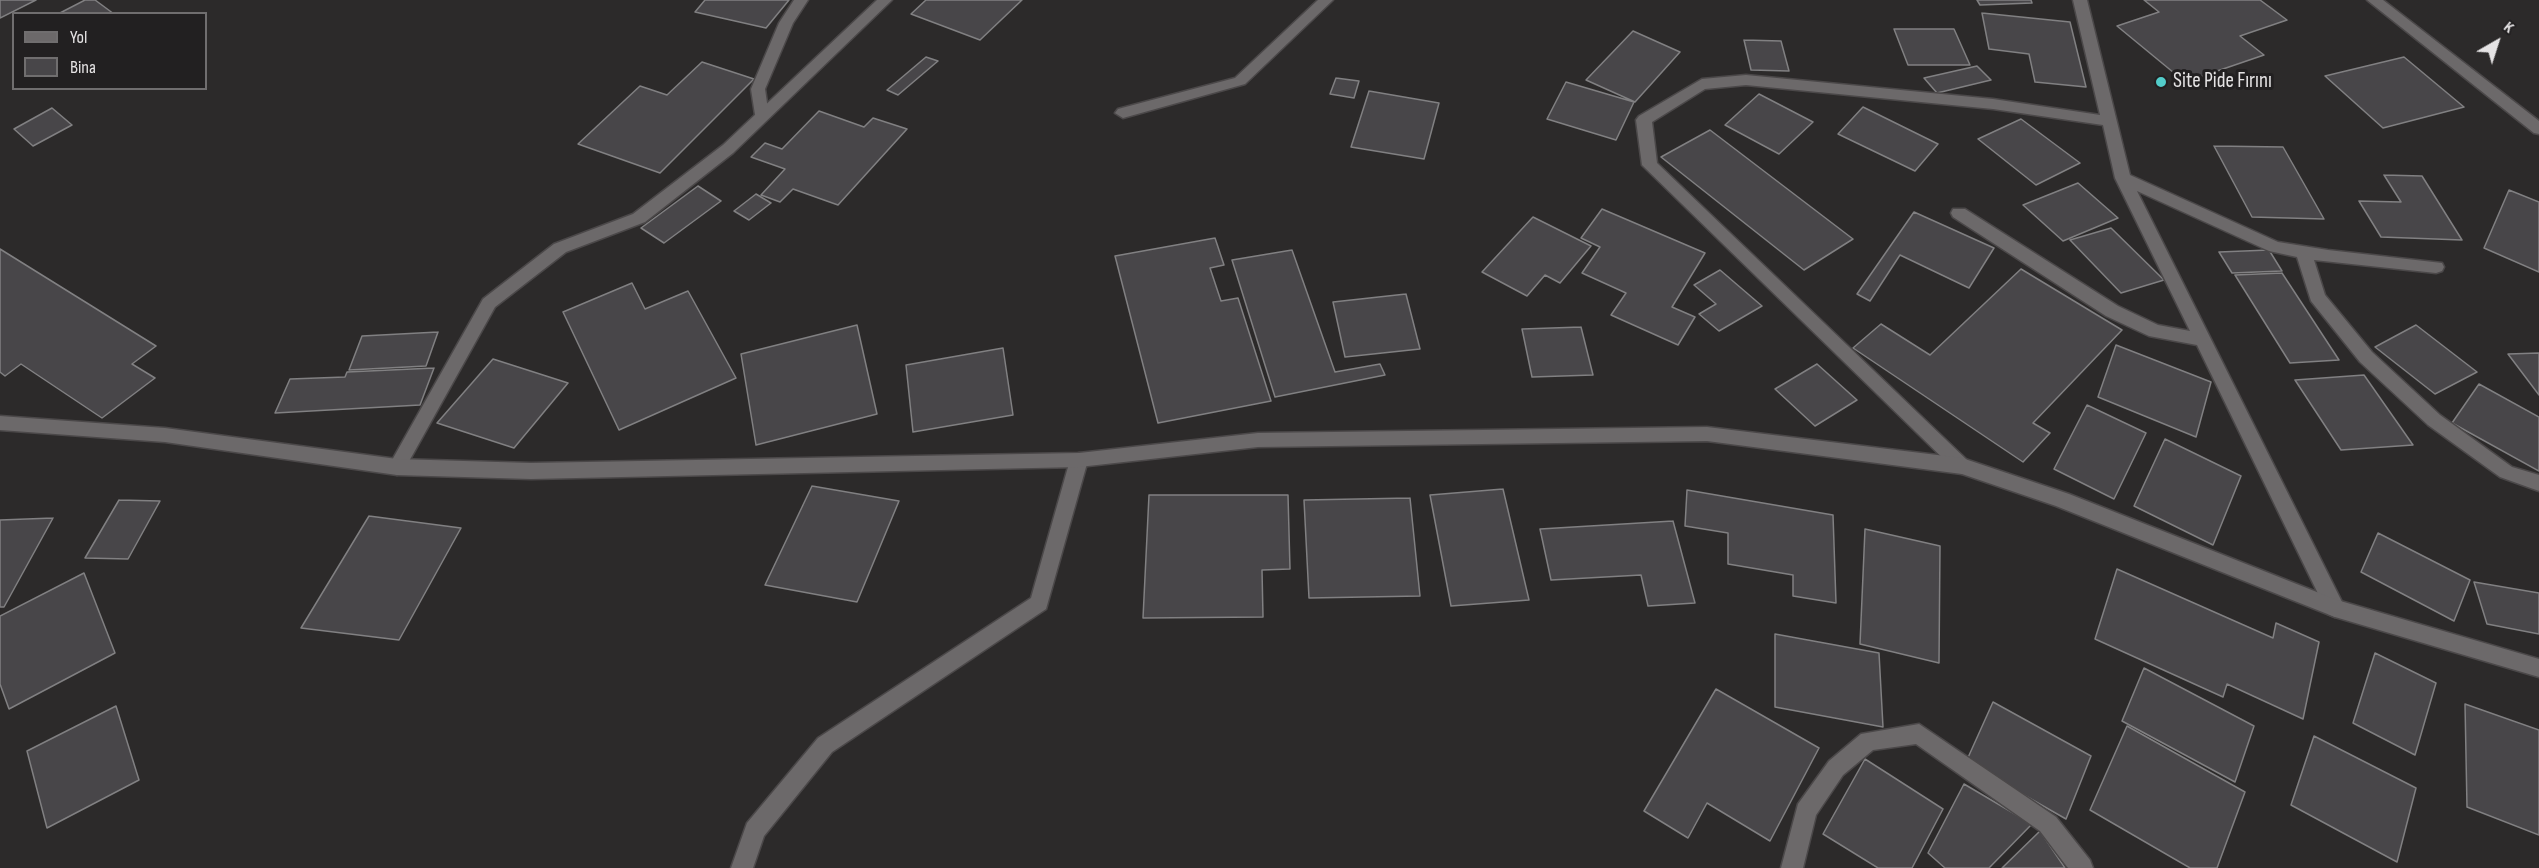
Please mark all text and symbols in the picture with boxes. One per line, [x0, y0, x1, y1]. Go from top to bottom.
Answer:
legend [12, 12, 207, 90]
north arrow [2467, 12, 2527, 72]
text: K [2500, 18, 2518, 37]
text: Yol [70, 27, 87, 48]
text: Bina [70, 57, 96, 78]
place label: Site Pide Fırını [2173, 69, 2272, 95]
marker: Site Pide Fırını [2154, 75, 2168, 89]

